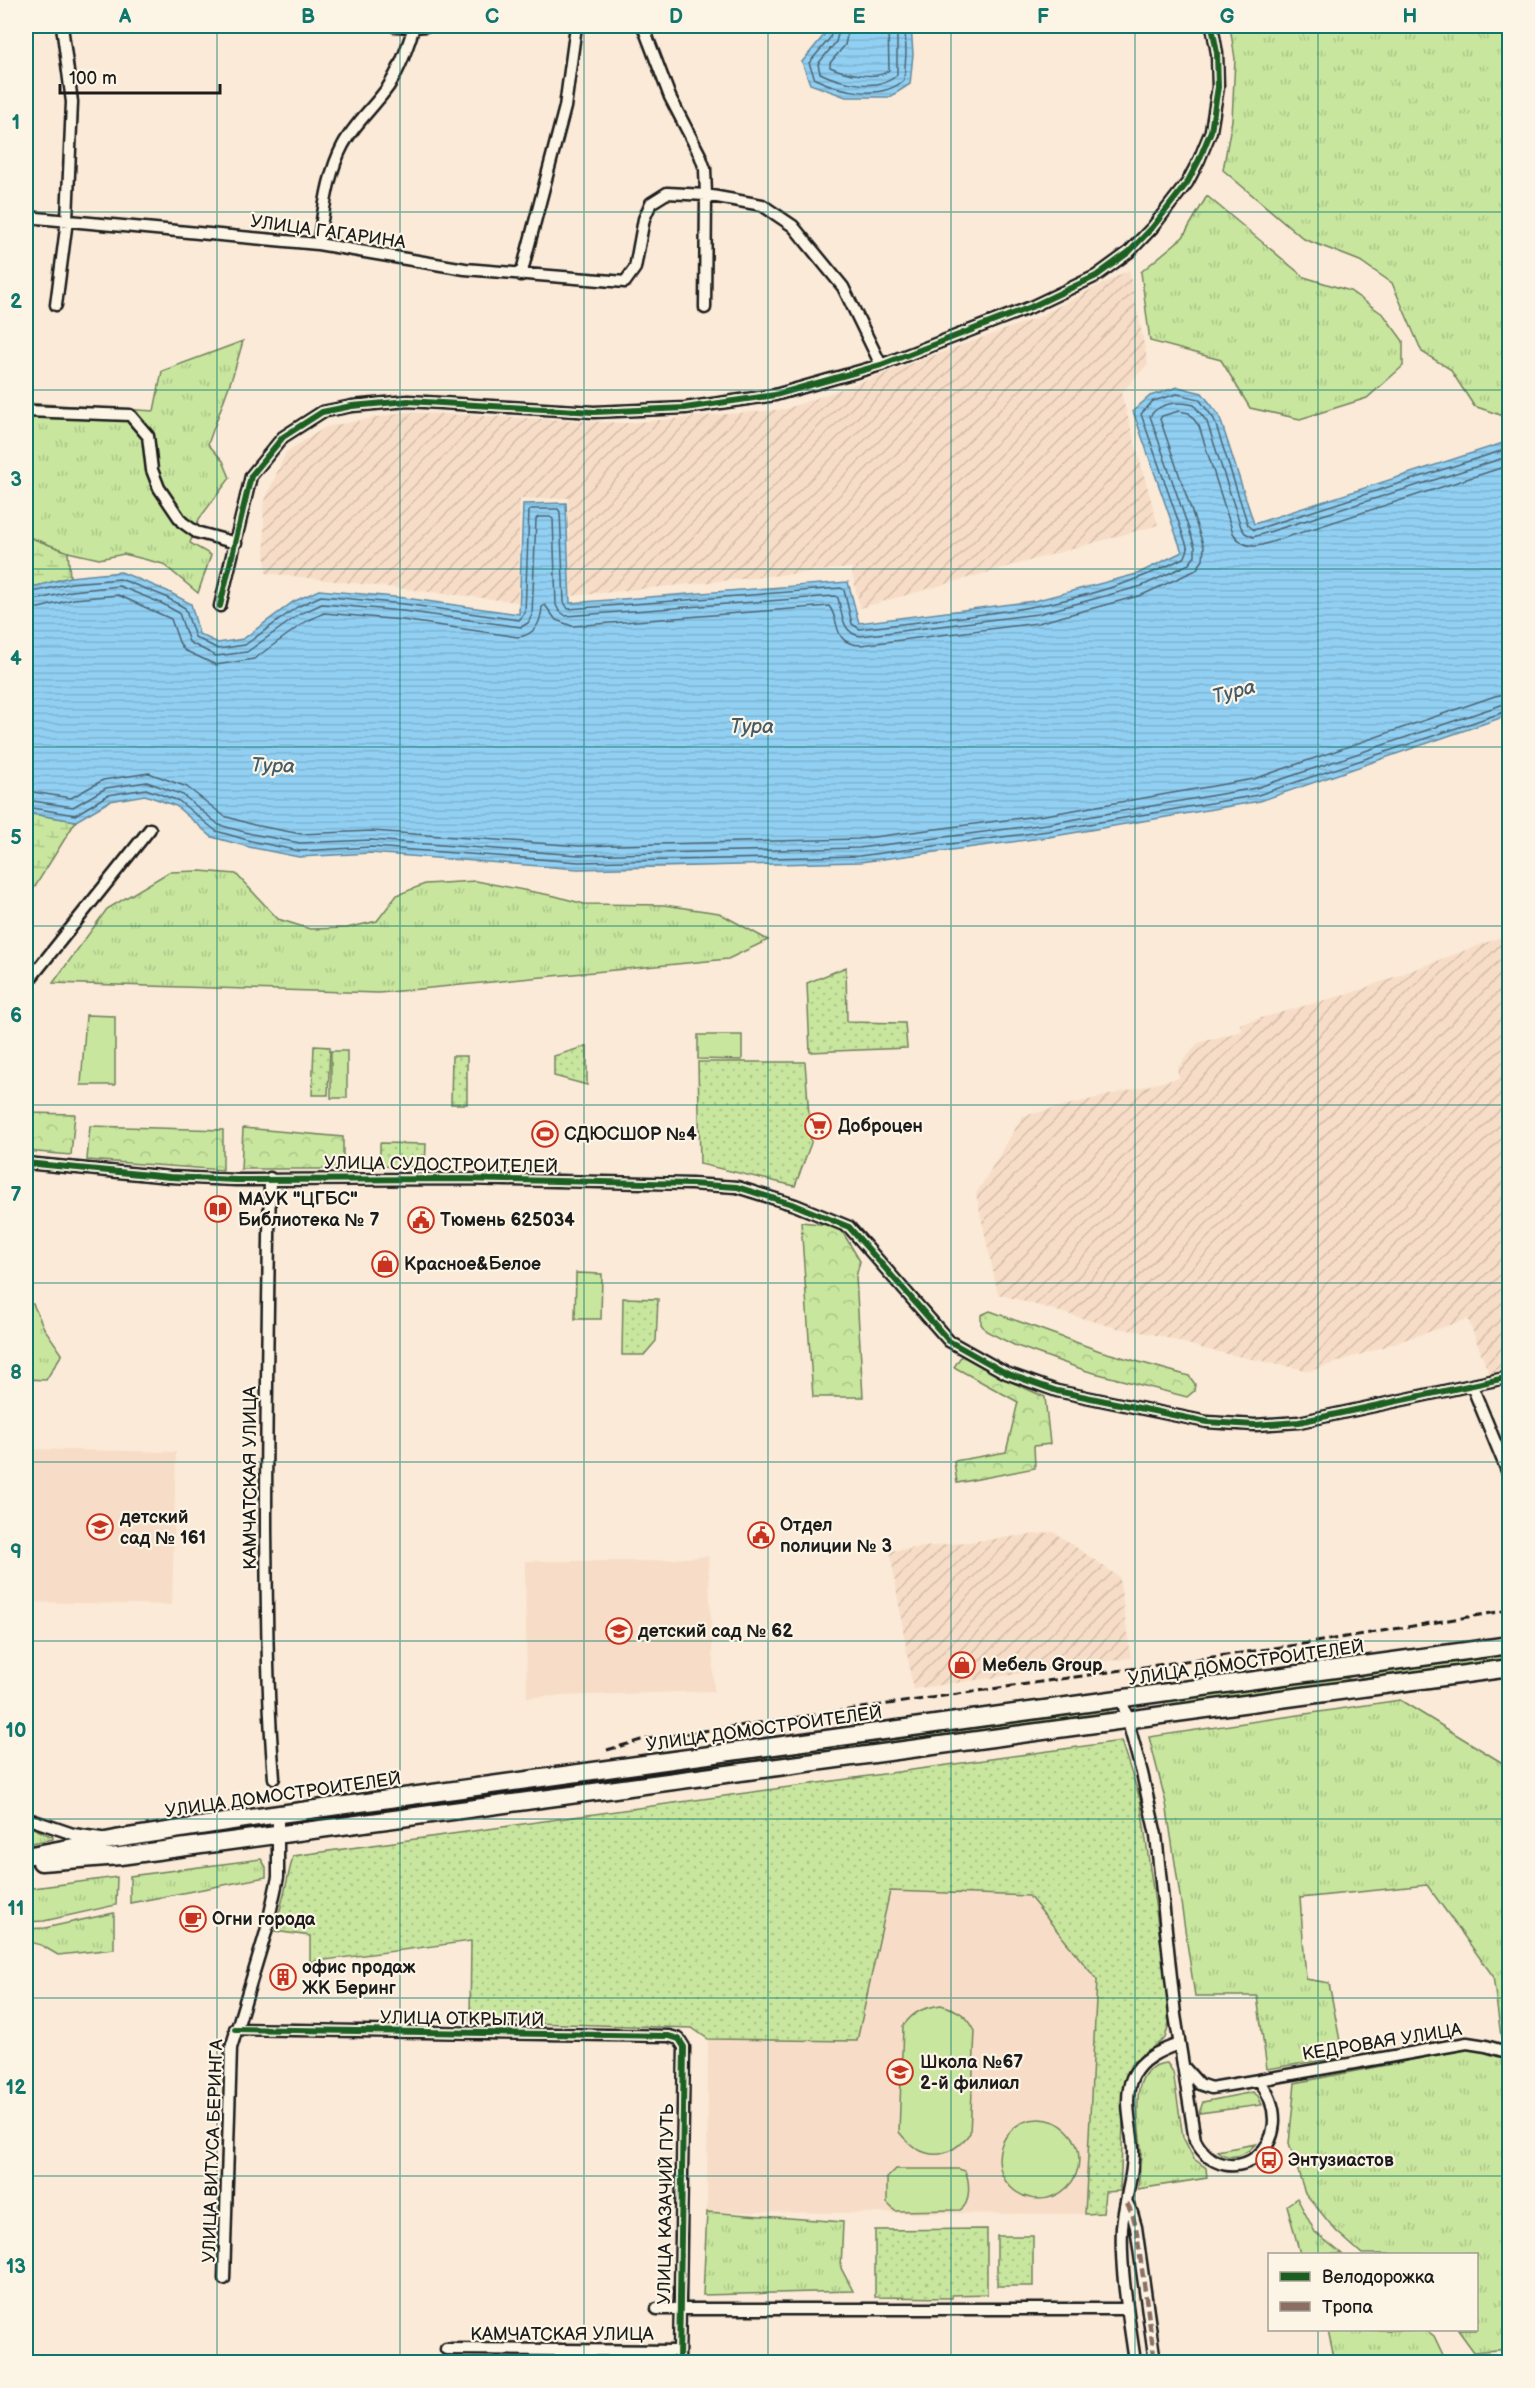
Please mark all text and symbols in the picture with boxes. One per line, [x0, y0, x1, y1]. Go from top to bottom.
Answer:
text: A [118, 5, 132, 29]
text: B [301, 5, 315, 29]
text: C [485, 5, 499, 29]
text: D [669, 5, 683, 29]
text: E [853, 5, 866, 29]
text: F [1037, 5, 1049, 29]
text: G [1220, 5, 1235, 29]
text: H [1403, 5, 1417, 29]
scale bar [60, 57, 220, 95]
text: 100 m [69, 68, 117, 89]
text: 1 [12, 111, 20, 135]
street label: УЛИЦА ГАГАРИНА [249, 211, 407, 253]
text: 2 [10, 290, 22, 314]
text: 3 [10, 468, 22, 492]
text: 4 [10, 647, 22, 671]
water label: Тура [1210, 675, 1258, 709]
water label: Тура [730, 715, 774, 739]
water label: Тура [251, 753, 295, 779]
text: 5 [10, 826, 22, 850]
text: 6 [10, 1004, 22, 1028]
supermarket icon: Доброцен [803, 1111, 833, 1141]
place label: Доброцен [838, 1116, 923, 1137]
sports icon: СДЮСШОР №4 [530, 1119, 560, 1149]
place label: СДЮСШОР №4 [564, 1124, 697, 1145]
street label: УЛИЦА СУДОСТРОИТЕЛЕЙ [324, 1152, 558, 1178]
text: 7 [10, 1183, 22, 1207]
place label: МАУК "ЦГБС" Библиотека № 7 [238, 1189, 380, 1231]
library icon: МАУК "ЦГБС" Библиотека № 7 [203, 1194, 233, 1224]
public building icon: Тюмень 625034 [406, 1205, 436, 1235]
place label: Тюмень 625034 [440, 1210, 575, 1231]
shop icon: Красное&Белое [370, 1249, 400, 1279]
place label: Красное&Белое [404, 1254, 541, 1275]
text: 8 [10, 1361, 22, 1385]
street label: КАМЧАТСКАЯ УЛИЦА [240, 1386, 261, 1570]
place label: детский сад № 161 [119, 1507, 206, 1549]
school or university icon: детский сад № 161 [85, 1512, 115, 1542]
place label: Отдел полиции № 3 [780, 1515, 892, 1557]
public building icon: Отдел полиции № 3 [746, 1520, 776, 1550]
text: 9 [10, 1540, 22, 1564]
school or university icon: детский сад № 62 [604, 1616, 634, 1646]
place label: детский сад № 62 [637, 1621, 793, 1642]
street label: УЛИЦА ДОМОСТРОИТЕЛЕЙ [1127, 1636, 1365, 1690]
shop icon: Мебель Group [947, 1650, 977, 1680]
place label: Мебель Group [982, 1655, 1102, 1676]
street label: УЛИЦА ДОМОСТРОИТЕЛЕЙ [645, 1702, 883, 1756]
text: 10 [6, 1719, 26, 1743]
street label: УЛИЦА ДОМОСТРОИТЕЛЕЙ [164, 1768, 402, 1822]
text: 11 [8, 1897, 24, 1921]
cafe icon: Огни города [178, 1904, 208, 1934]
place label: Огни города [212, 1909, 316, 1930]
place label: офис продаж ЖК Беринг [302, 1957, 416, 1999]
building icon: офис продаж ЖК Беринг [268, 1962, 298, 1992]
street label: УЛИЦА ОТКРЫТИЙ [380, 2007, 544, 2031]
street label: КЕДРОВАЯ УЛИЦА [1301, 2019, 1463, 2065]
street label: УЛИЦА ВИТУСА БЕРИНГА [199, 2039, 227, 2263]
place label: Школа №67 2-й филиал [920, 2052, 1023, 2094]
school or university icon: Школа №67 2-й филиал [885, 2057, 915, 2087]
text: 12 [6, 2076, 26, 2100]
street label: УЛИЦА КАЗАЧИЙ ПУТЬ [654, 2103, 678, 2305]
bus stop icon: Энтузиастов [1254, 2145, 1284, 2175]
place label: Энтузиастов [1288, 2150, 1394, 2171]
legend [1268, 2253, 1478, 2331]
text: 13 [6, 2255, 26, 2279]
text: Велодорожка [1322, 2267, 1435, 2288]
text: Тропа [1322, 2297, 1373, 2318]
street label: КАМЧАТСКАЯ УЛИЦА [470, 2324, 654, 2345]

